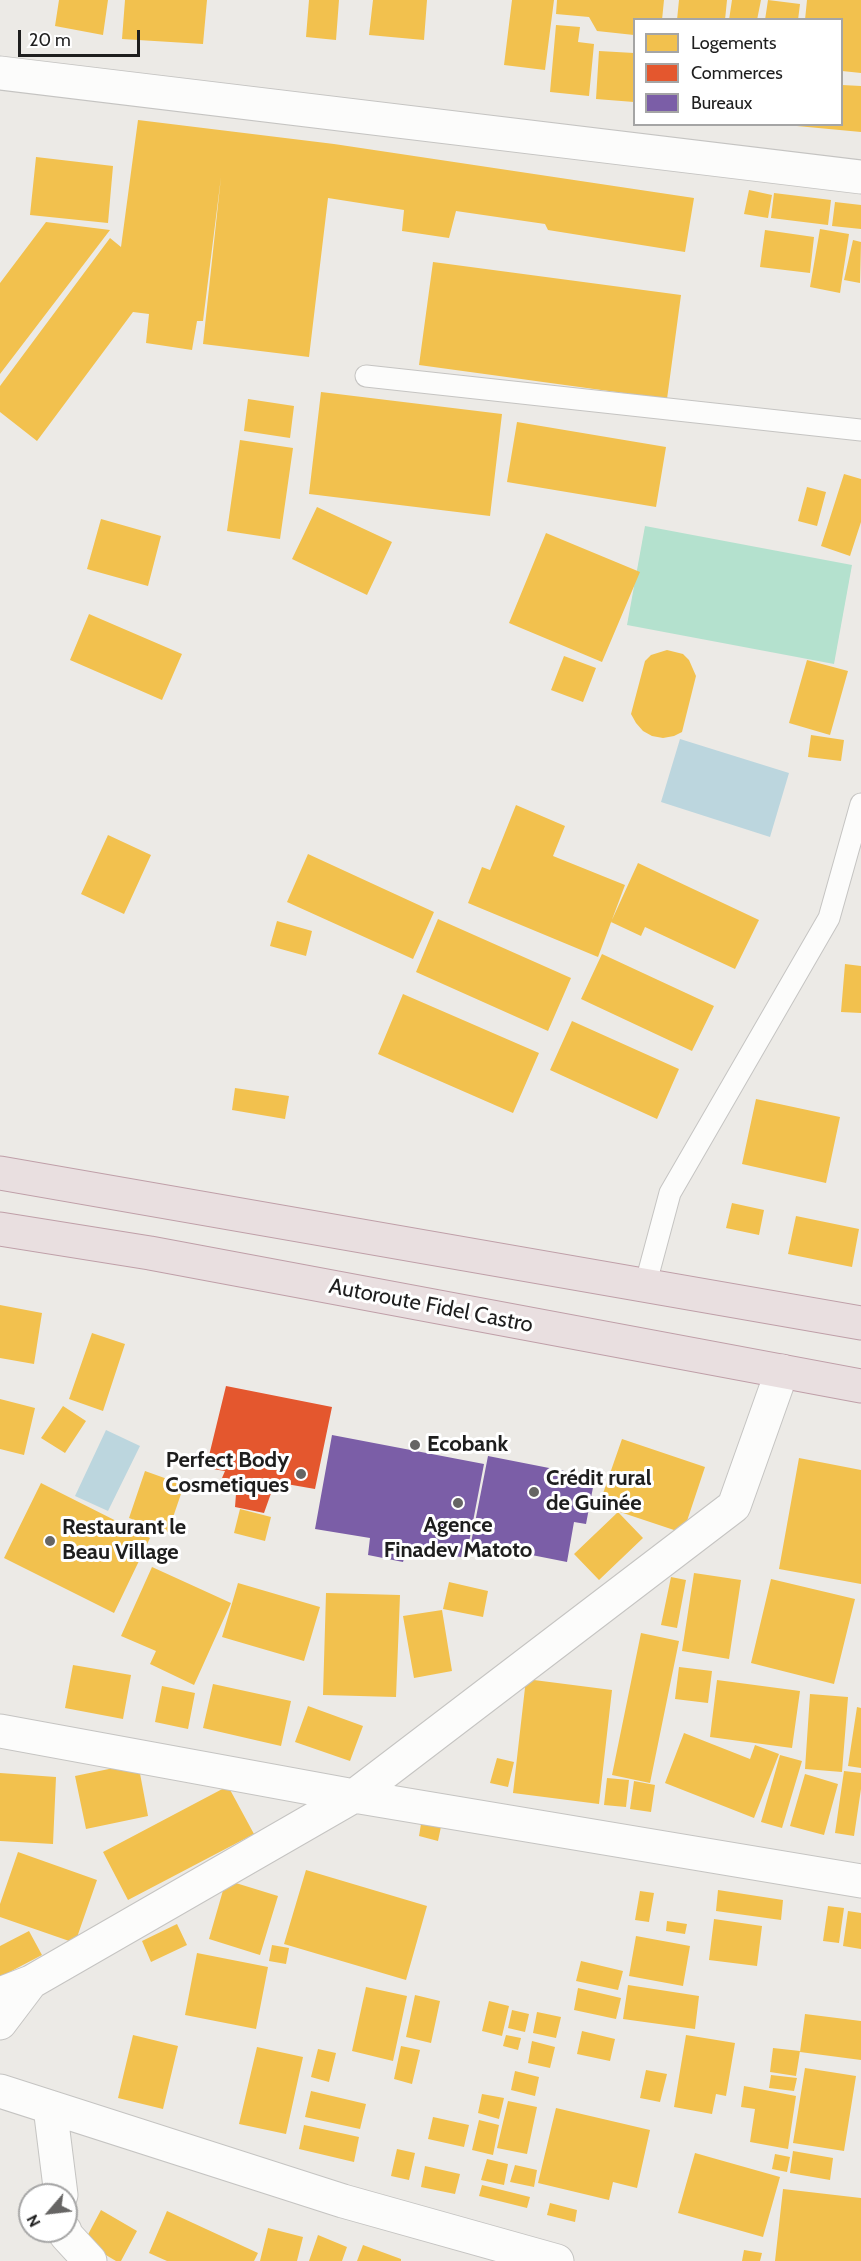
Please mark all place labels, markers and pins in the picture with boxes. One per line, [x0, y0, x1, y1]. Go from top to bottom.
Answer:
place label: Ecobank [427, 1432, 508, 1458]
marker: Ecobank [408, 1438, 422, 1452]
place label: Perfect Body Cosmetiques [165, 1448, 289, 1500]
place label: Crédit rural de Guinée [546, 1466, 651, 1518]
marker: Perfect Body Cosmetiques [294, 1467, 308, 1481]
marker: Crédit rural de Guinée [527, 1485, 541, 1499]
marker: Agence Finadev Matoto [451, 1496, 465, 1510]
place label: Agence Finadev Matoto [384, 1513, 532, 1564]
place label: Restaurant le Beau Village [62, 1515, 186, 1566]
marker: Restaurant le Beau Village [43, 1534, 57, 1548]

